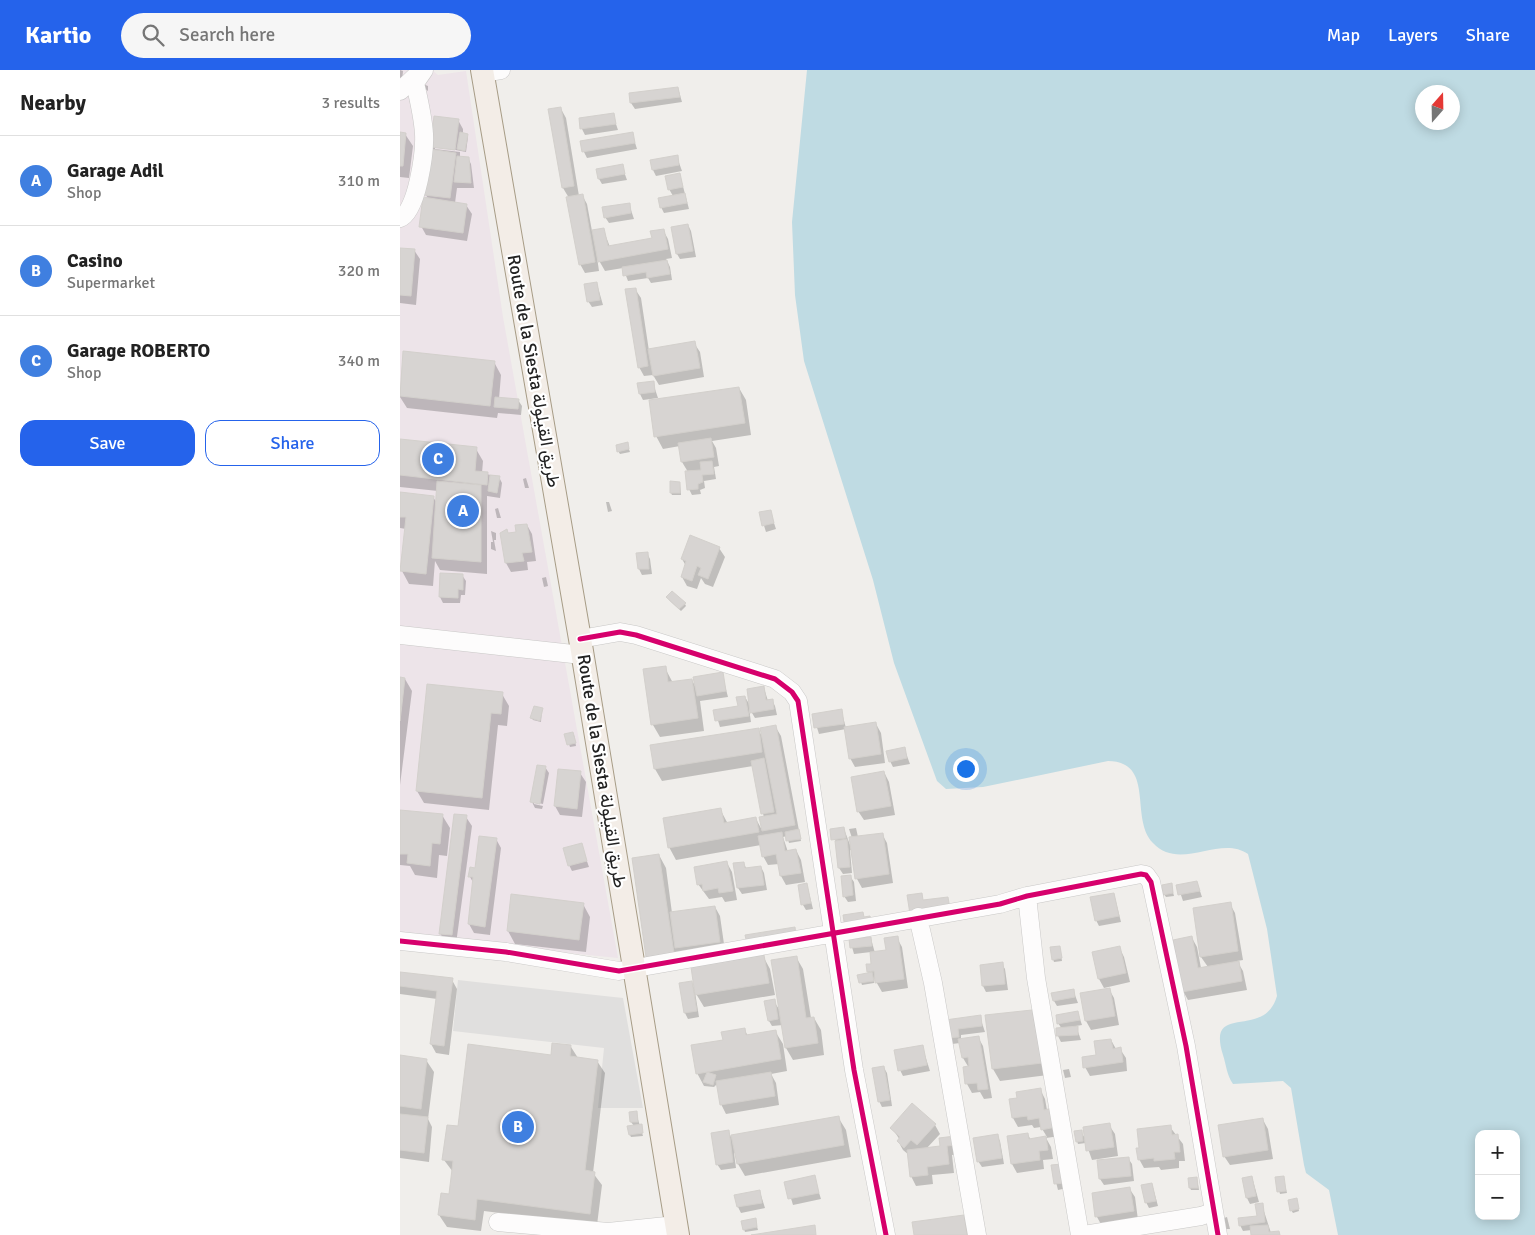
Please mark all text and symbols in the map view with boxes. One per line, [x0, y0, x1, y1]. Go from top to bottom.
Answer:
search box [121, 13, 471, 58]
text: Kartio [25, 20, 91, 50]
icon: search [139, 21, 167, 49]
text: Search here [179, 23, 275, 47]
text: Map [1327, 24, 1360, 46]
text: Layers [1388, 24, 1438, 46]
text: Share [1466, 24, 1510, 46]
north arrow [1415, 85, 1460, 130]
text: Nearby [20, 90, 86, 116]
text: 3 results [321, 93, 380, 113]
text: Garage Adil [67, 159, 164, 183]
text: A [31, 171, 41, 191]
text: 310 m [338, 171, 380, 191]
text: Shop [67, 183, 101, 203]
text: Casino [67, 249, 123, 273]
street label: Route de la Siesta طريق القيلولة [503, 253, 565, 489]
text: B [31, 261, 41, 281]
text: 320 m [338, 261, 380, 281]
text: Supermarket [67, 273, 155, 293]
text: Garage ROBERTO [67, 339, 210, 363]
text: C [31, 351, 41, 371]
text: 340 m [338, 351, 380, 371]
text: Shop [67, 363, 101, 383]
button: Save [20, 420, 195, 466]
button: Share [205, 420, 380, 466]
pin: C [422, 440, 454, 478]
pin: A [447, 492, 479, 530]
street label: Route de la Siesta طريق القيلولة [573, 653, 631, 889]
your location [953, 756, 979, 782]
pin: B [502, 1108, 534, 1146]
map controls [1475, 1130, 1520, 1220]
button: + [1475, 1130, 1520, 1175]
button: − [1475, 1175, 1520, 1220]

